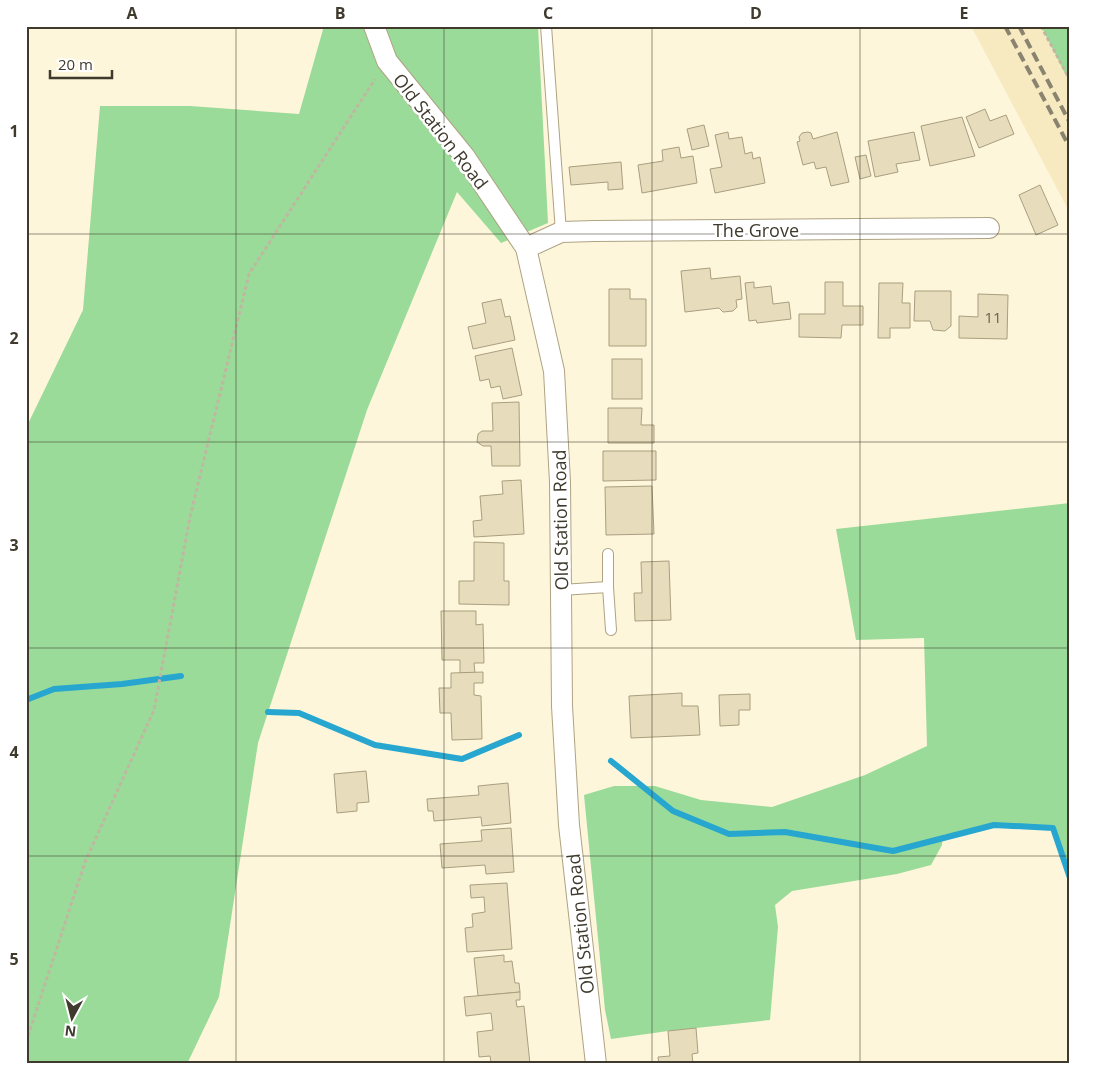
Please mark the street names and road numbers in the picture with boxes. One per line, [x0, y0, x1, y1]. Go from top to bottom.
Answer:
street label: Old Station Road [388, 68, 494, 194]
street label: The Grove [713, 218, 799, 242]
street label: Old Station Road [547, 449, 573, 591]
street label: Old Station Road [561, 853, 599, 995]

